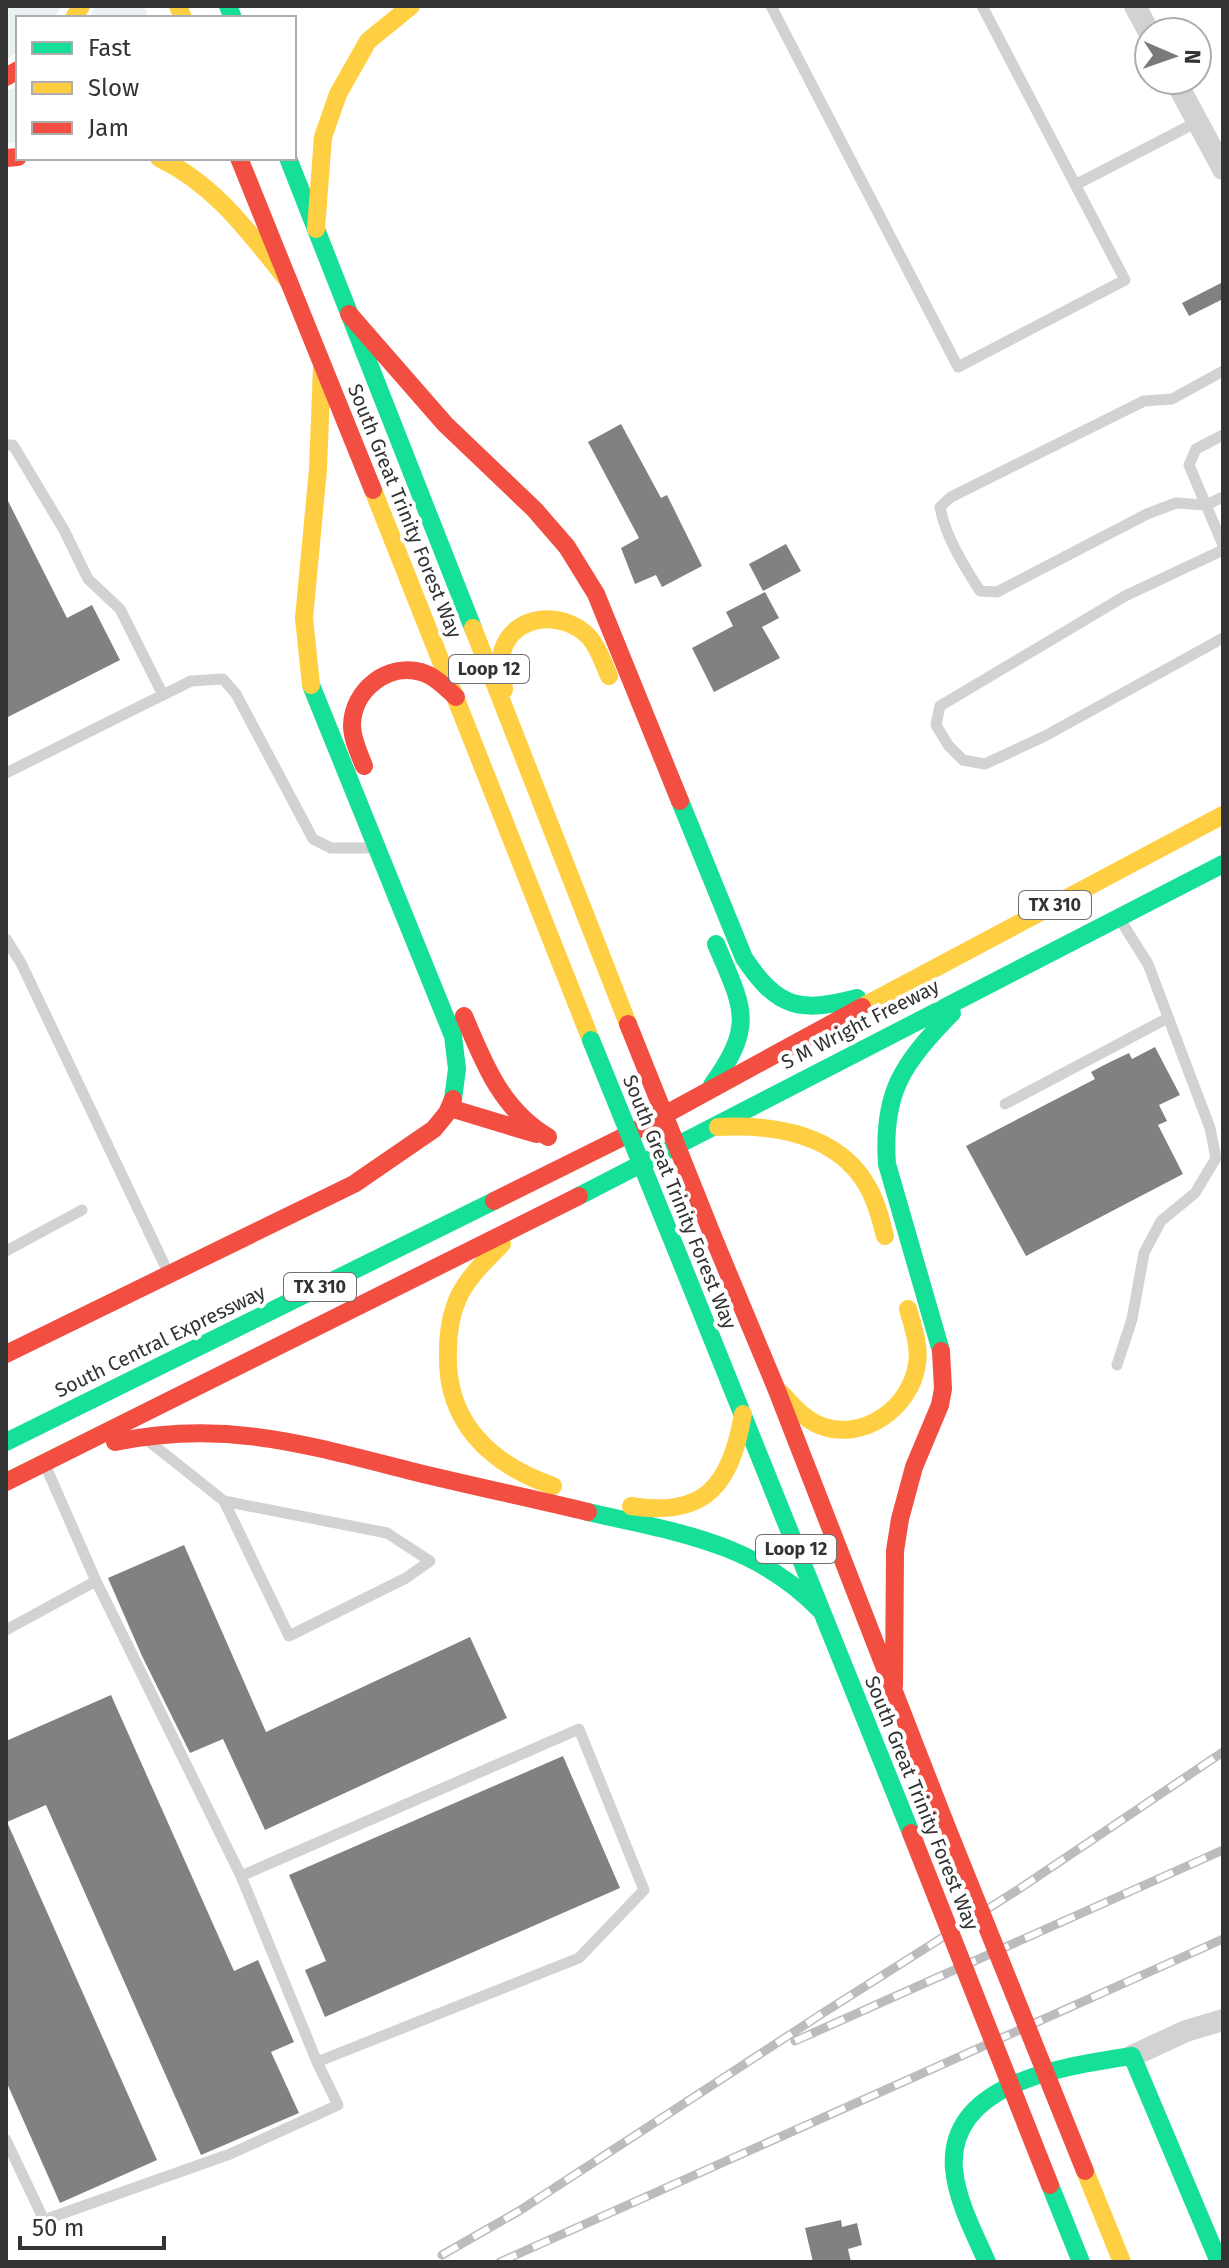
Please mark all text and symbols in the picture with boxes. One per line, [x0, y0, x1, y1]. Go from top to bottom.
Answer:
legend [16, 16, 296, 160]
north arrow [1133, 16, 1213, 96]
text: Fast [88, 34, 131, 62]
text: N [1179, 49, 1206, 64]
text: Slow [88, 74, 139, 102]
text: Jam [88, 114, 129, 142]
street label: South Great Trinity Forest Way [343, 380, 467, 642]
road number: Loop 12 [449, 655, 529, 683]
road number: TX 310 [1019, 891, 1091, 919]
street label: S M Wright Freeway [777, 974, 943, 1074]
street label: South Great Trinity Forest Way [618, 1071, 742, 1333]
road number: TX 310 [284, 1273, 356, 1301]
street label: South Central Expressway [51, 1279, 269, 1402]
road number: Loop 12 [756, 1535, 836, 1563]
street label: South Great Trinity Forest Way [860, 1672, 984, 1934]
scale bar [20, 2200, 164, 2250]
text: 50 m [32, 2214, 84, 2242]

